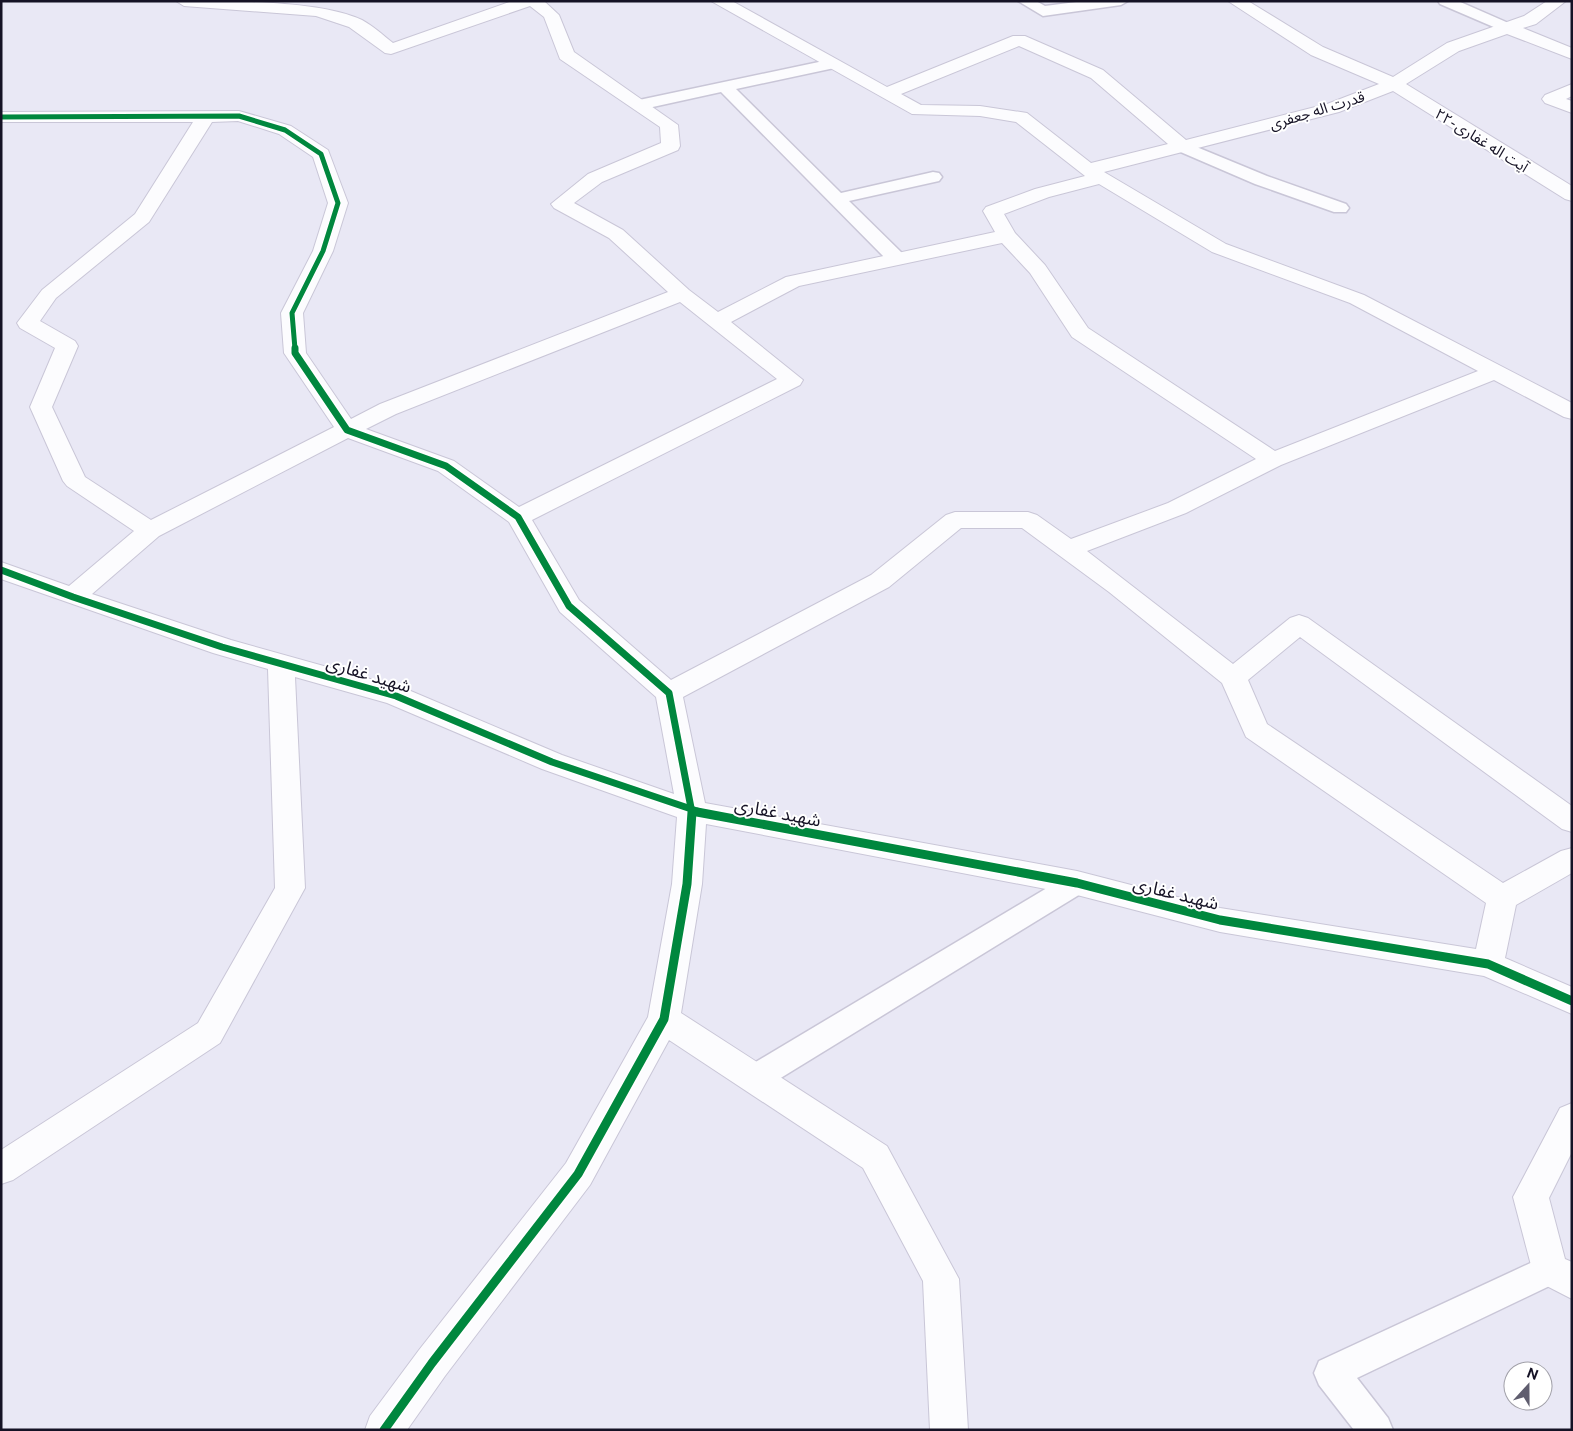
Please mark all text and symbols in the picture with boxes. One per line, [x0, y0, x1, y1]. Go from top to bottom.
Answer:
street label: قدرت اله جعفری [1267, 87, 1367, 133]
street label: ۲۲- آیت اله غفاری [1432, 105, 1532, 177]
street label: شهید غفاری [324, 651, 414, 698]
street label: شهید غفاری [733, 793, 823, 832]
street label: شهید غفاری [1131, 872, 1221, 915]
north arrow [1503, 1361, 1553, 1411]
text: N [1525, 1364, 1541, 1383]

